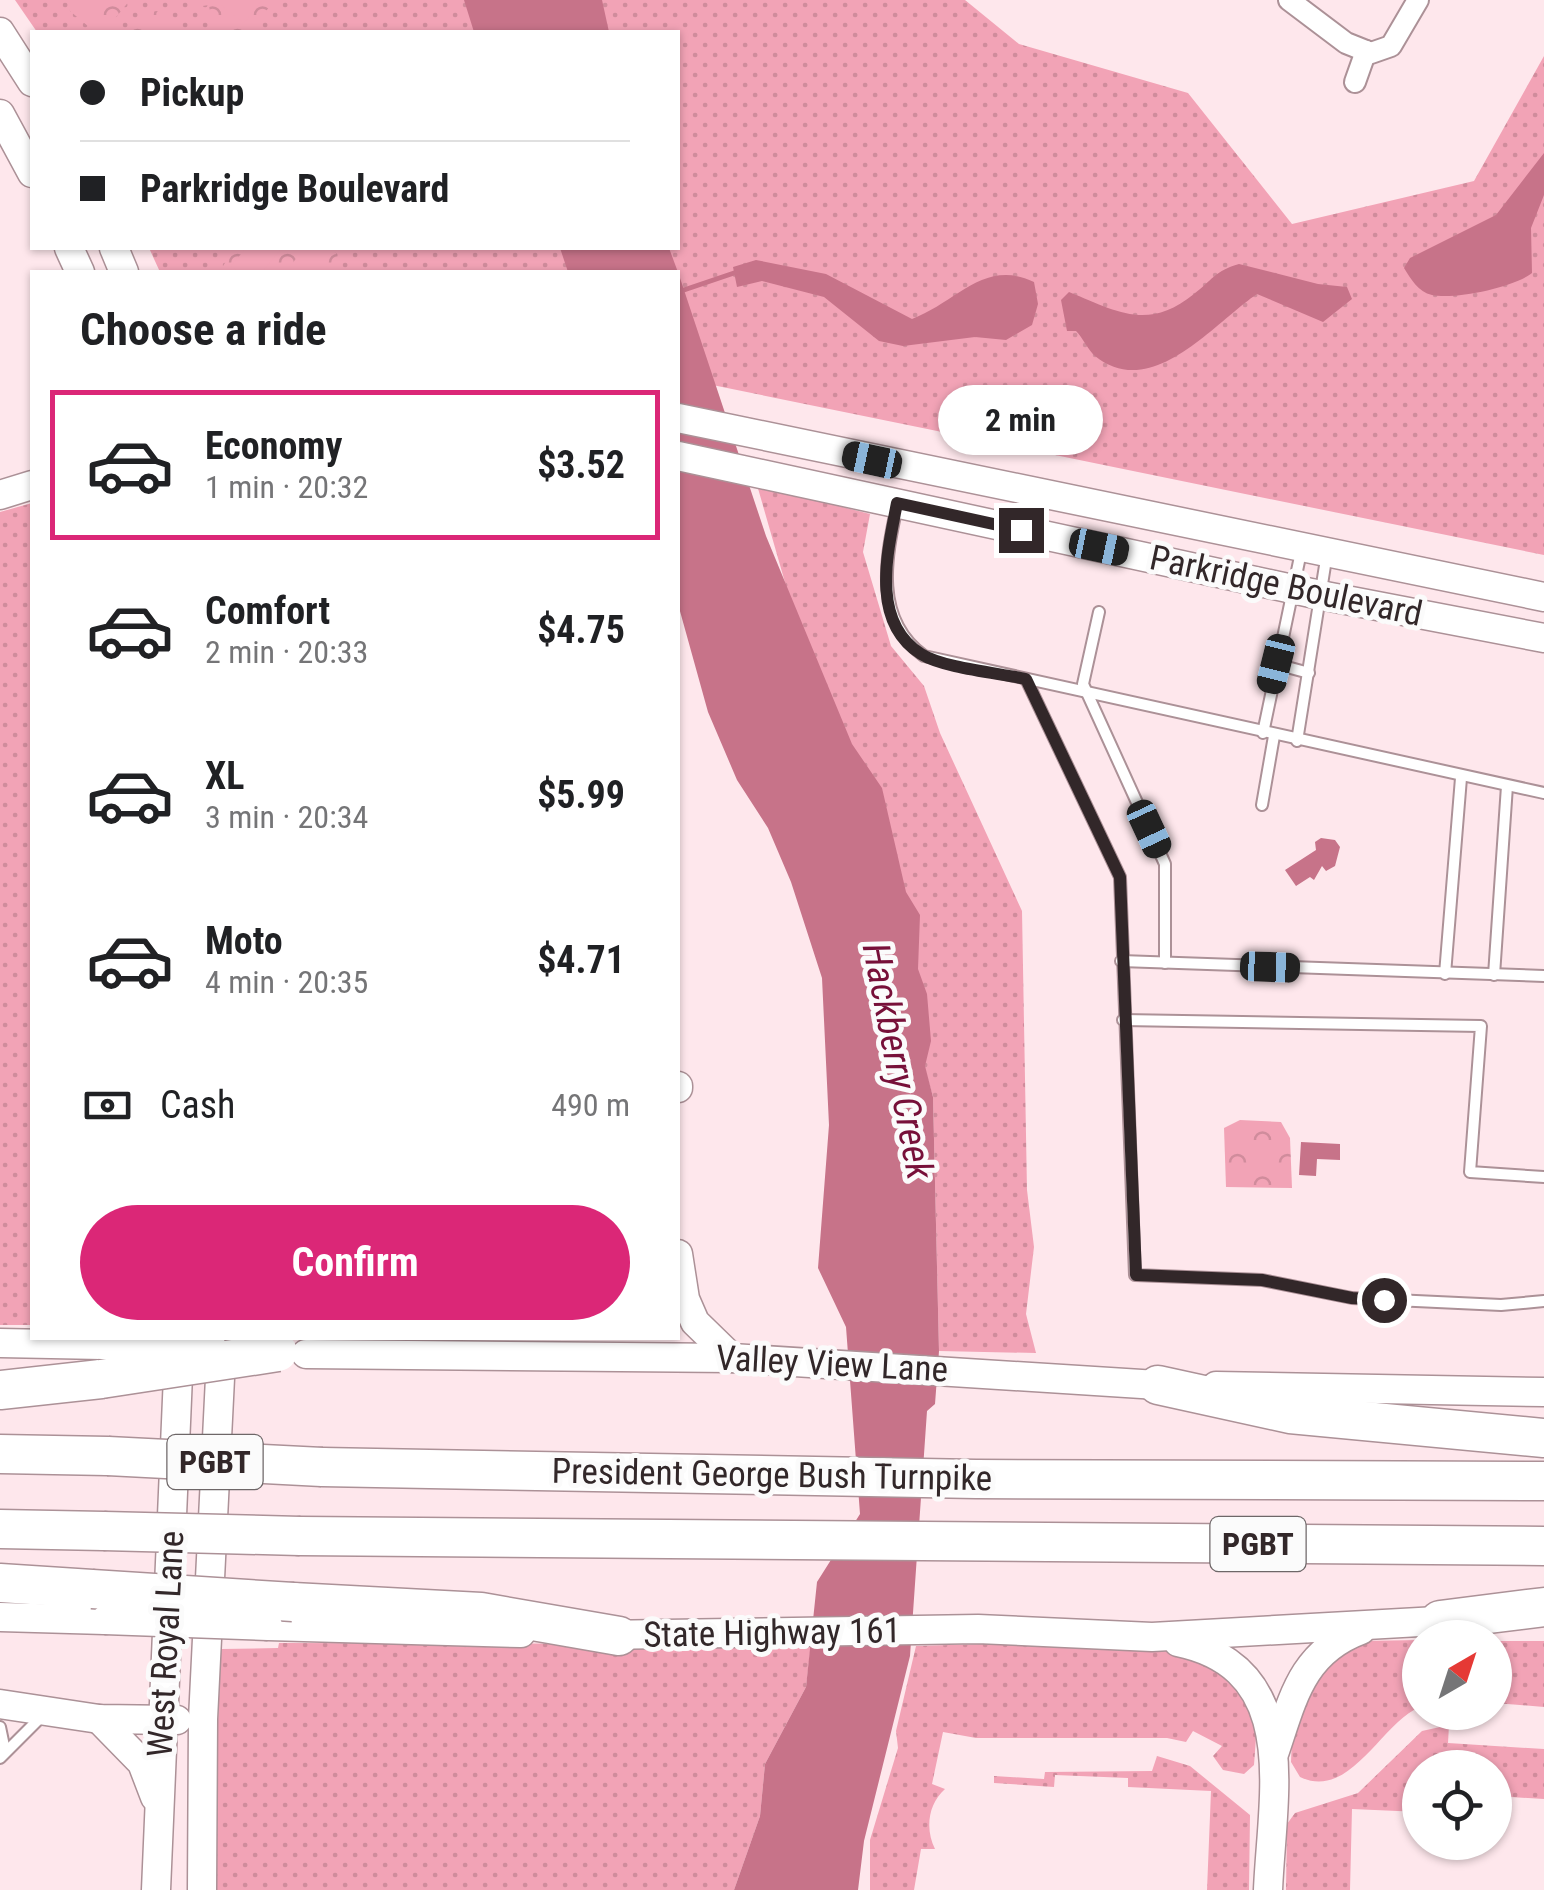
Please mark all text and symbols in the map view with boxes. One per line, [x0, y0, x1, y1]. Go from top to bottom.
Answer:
text: Pickup [140, 71, 244, 115]
text: Parkridge Boulevard [140, 167, 449, 211]
text: Choose a ride [80, 303, 327, 356]
callout: 2 min [938, 385, 1104, 455]
text: 2 min [985, 401, 1056, 439]
icon: car [85, 420, 175, 510]
text: Economy [205, 424, 342, 468]
car [840, 439, 904, 481]
text: $3.52 [537, 443, 625, 487]
text: 1 min · 20:32 [205, 468, 368, 506]
route end [999, 508, 1044, 553]
car [1067, 526, 1131, 568]
street label: Parkridge Boulevard [1146, 537, 1426, 635]
icon: car [85, 585, 175, 675]
text: Comfort [205, 589, 330, 633]
text: $4.75 [537, 608, 625, 652]
car [1254, 631, 1298, 697]
text: 2 min · 20:33 [205, 633, 368, 671]
icon: car [85, 750, 175, 840]
text: XL [205, 754, 244, 798]
text: $5.99 [537, 773, 625, 817]
car [1123, 795, 1175, 863]
text: 3 min · 20:34 [205, 798, 368, 836]
icon: car [85, 915, 175, 1005]
text: Moto [205, 919, 283, 963]
text: $4.71 [537, 938, 625, 982]
water label: Hackberry Creek [854, 939, 943, 1184]
car [1239, 951, 1301, 983]
text: 4 min · 20:35 [205, 963, 368, 1001]
icon: cash [80, 1078, 135, 1133]
text: Cash [160, 1083, 235, 1127]
text: 490 m [551, 1086, 630, 1124]
button: Confirm [80, 1205, 630, 1320]
route start [1362, 1278, 1407, 1323]
street label: Valley View Lane [715, 1337, 949, 1391]
road number: PGBT [168, 1435, 262, 1489]
street label: President George Bush Turnpike [551, 1451, 993, 1499]
road number: PGBT [1210, 1517, 1306, 1571]
street label: West Royal Lane [140, 1530, 192, 1758]
street label: State Highway 161 [643, 1610, 901, 1656]
north arrow [1402, 1620, 1512, 1730]
map controls [1402, 1620, 1512, 1860]
button: locate [1402, 1750, 1512, 1860]

